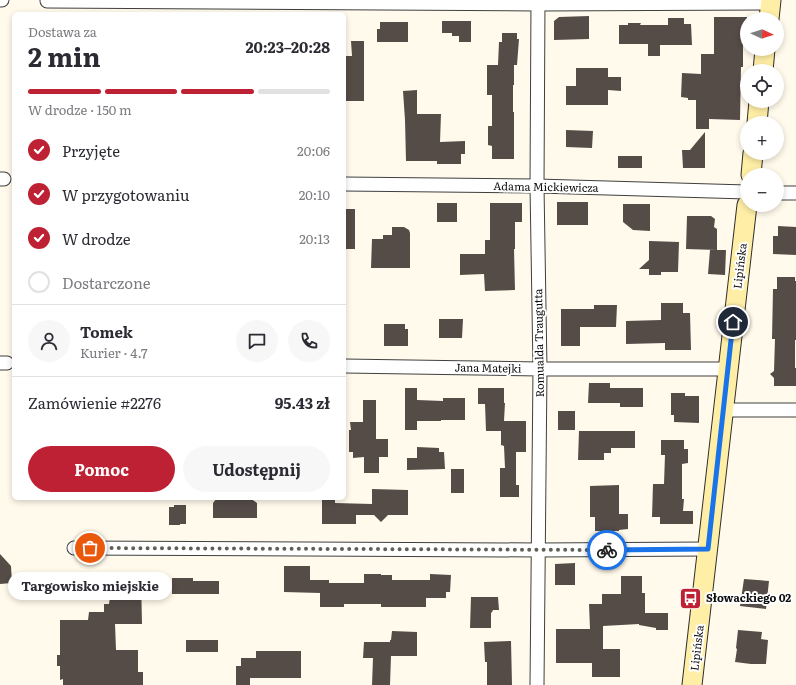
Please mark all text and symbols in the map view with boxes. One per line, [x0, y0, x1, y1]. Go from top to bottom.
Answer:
north arrow [740, 12, 784, 56]
map controls [740, 12, 784, 212]
text: Dostawa za [28, 22, 97, 41]
text: 20:23–20:28 [245, 35, 330, 58]
text: 2 min [28, 36, 101, 75]
button: locate [740, 64, 784, 108]
text: W drodze · 150 m [28, 100, 132, 119]
button: + [740, 116, 784, 160]
icon: check [28, 139, 50, 161]
text: Przyjęte [62, 139, 120, 162]
text: 20:06 [297, 141, 330, 160]
button: − [740, 168, 784, 212]
street label: Adama Mickiewicza [493, 177, 599, 195]
icon: check [28, 183, 50, 205]
text: W przygotowaniu [62, 183, 190, 206]
text: 20:10 [299, 185, 330, 204]
icon: check [28, 227, 50, 249]
text: W drodze [62, 227, 130, 250]
text: 20:13 [299, 229, 330, 248]
street label: Lipińska [728, 242, 750, 290]
text: Dostarczone [62, 271, 151, 294]
street label: Romualda Traugutta [529, 288, 547, 398]
pin [716, 305, 750, 339]
icon: home [722, 311, 744, 333]
button: person [28, 320, 70, 362]
text: Tomek [80, 320, 133, 343]
button: chat [236, 320, 278, 362]
button: phone [288, 320, 330, 362]
text: Kurier · 4.7 [80, 343, 148, 362]
street label: Jana Matejki [454, 358, 522, 376]
text: Zamówienie #2276 [28, 391, 161, 414]
text: 95.43 zł [275, 391, 330, 414]
button: Pomoc [28, 446, 175, 492]
button: Udostępnij [183, 446, 330, 492]
courier [587, 530, 627, 570]
pin [73, 531, 107, 565]
icon: bag [79, 537, 101, 559]
icon: bike [596, 539, 618, 561]
callout: Targowisko miejskie [8, 572, 172, 600]
text: Targowisko miejskie [21, 576, 159, 595]
bus stop icon: Słowackiego 02 [677, 585, 703, 611]
place label: Słowackiego 02 [706, 589, 791, 605]
street label: Lipińska [685, 624, 707, 672]

